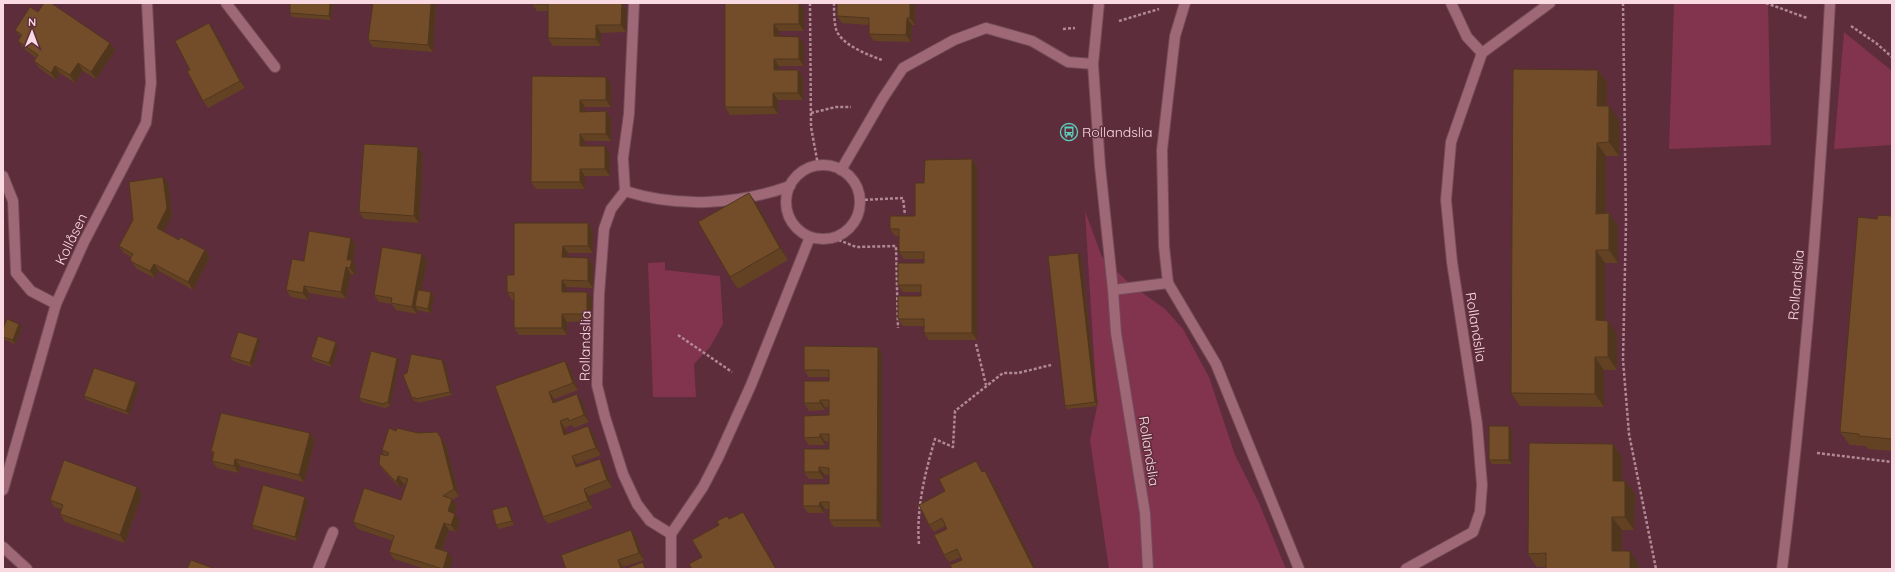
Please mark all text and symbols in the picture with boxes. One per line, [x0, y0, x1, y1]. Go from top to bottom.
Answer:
north arrow [12, 12, 52, 52]
text: N [28, 15, 36, 29]
bus stop icon: Rollandslia [1059, 122, 1079, 142]
place label: Rollandslia [1082, 123, 1153, 141]
street label: Kollåsen [51, 210, 91, 268]
street label: Rollandslia [1784, 249, 1808, 321]
street label: Rollandslia [1462, 291, 1490, 363]
street label: Rollandslia [575, 311, 595, 381]
street label: Rollandslia [1135, 415, 1163, 487]

